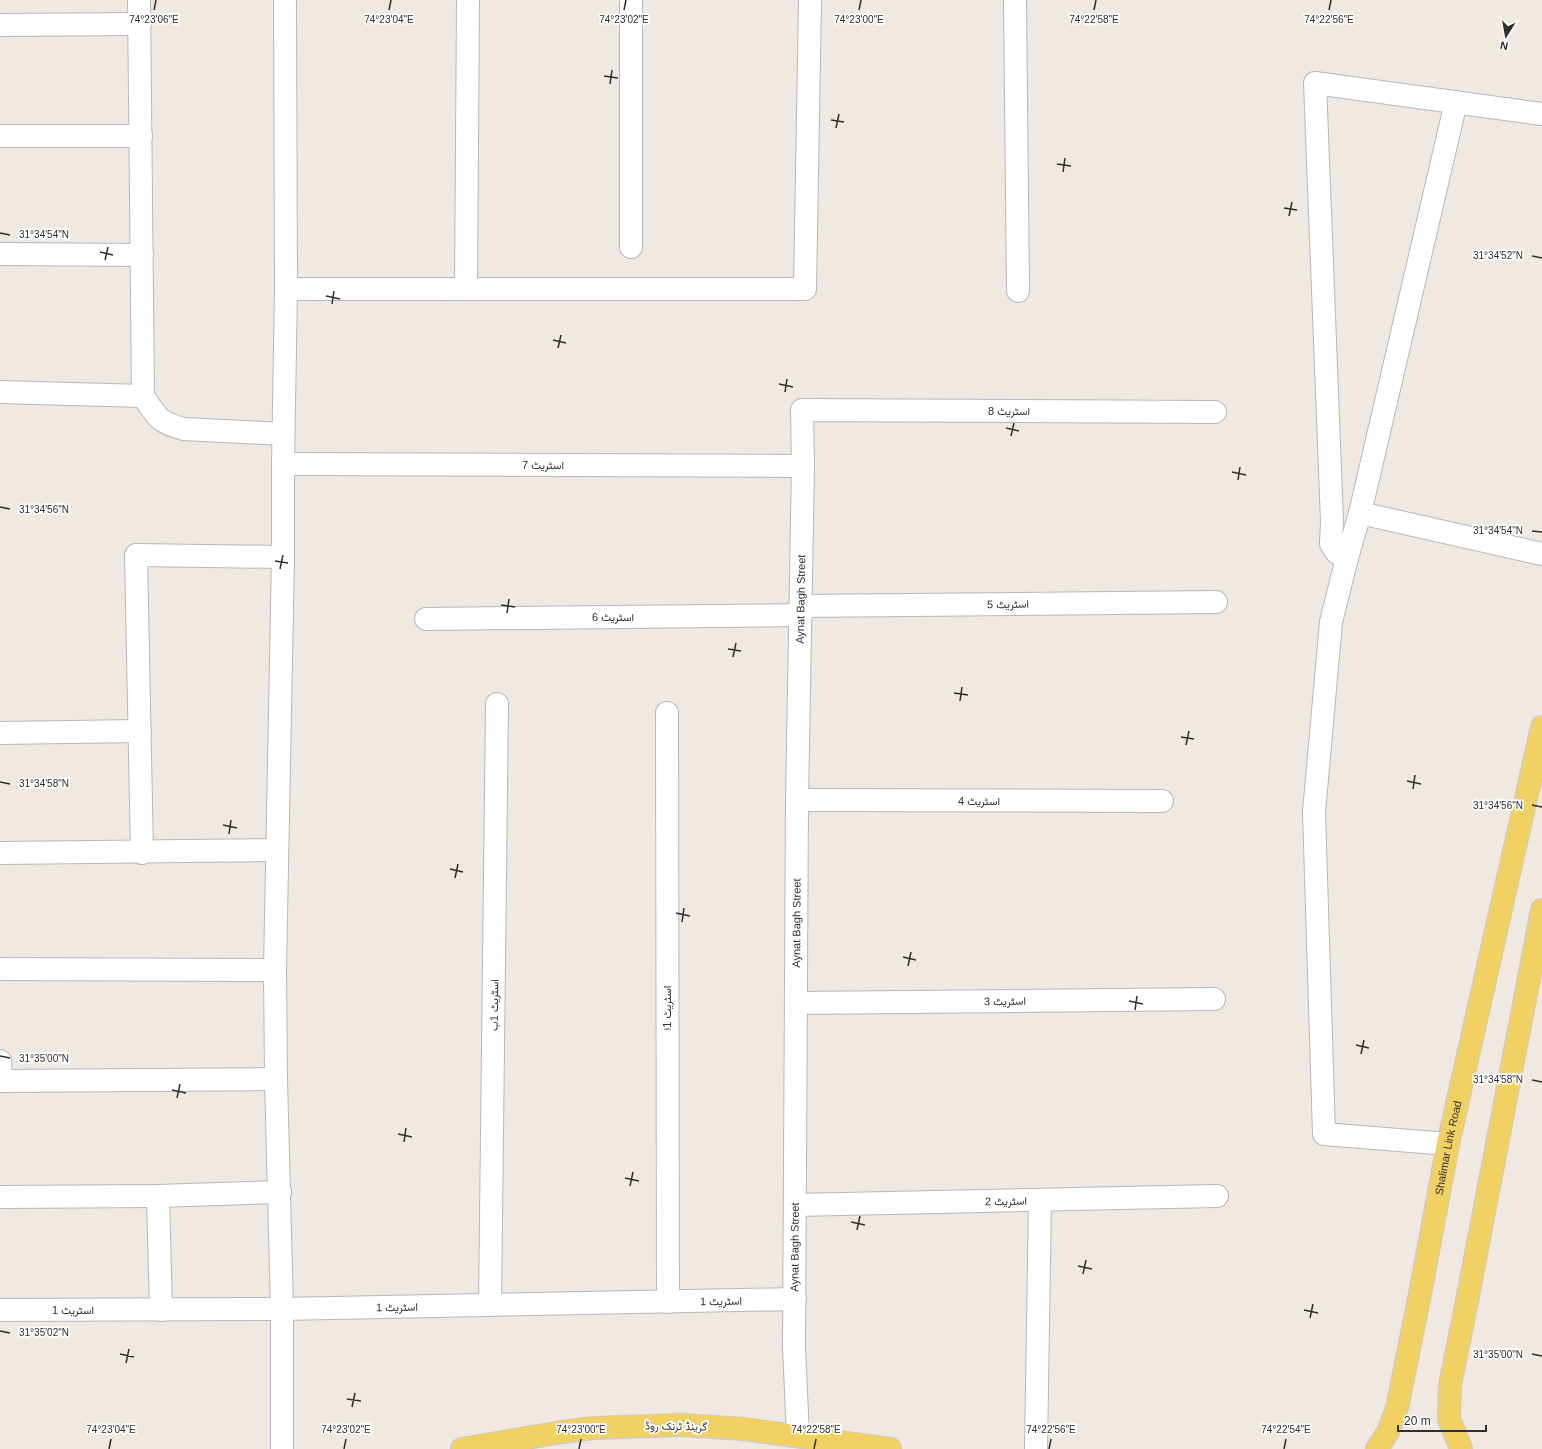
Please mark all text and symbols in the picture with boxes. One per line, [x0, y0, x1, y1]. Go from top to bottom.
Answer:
text: 74°23'06"E [129, 14, 179, 25]
text: 74°23'04"E [364, 14, 414, 25]
text: 74°23'02"E [599, 14, 649, 25]
text: 74°23'00"E [834, 14, 884, 25]
text: 74°22'58"E [1069, 14, 1119, 25]
text: 74°22'56"E [1304, 14, 1354, 25]
north arrow [1486, 16, 1526, 56]
text: N [1499, 39, 1509, 52]
text: 31°34'54"N [19, 229, 69, 240]
text: 31°34'52"N [1473, 250, 1523, 261]
street label: اسٹریٹ 8 [988, 405, 1030, 418]
street label: اسٹریٹ 7 [522, 459, 564, 472]
text: 31°34'56"N [19, 504, 69, 515]
text: 31°34'54"N [1473, 525, 1523, 536]
street label: Aynat Bagh Street [794, 554, 807, 644]
street label: اسٹریٹ 5 [987, 598, 1029, 611]
street label: اسٹریٹ 6 [592, 611, 634, 624]
text: 31°34'58"N [19, 778, 69, 789]
street label: اسٹریٹ 4 [958, 795, 1000, 808]
text: 31°34'56"N [1473, 800, 1523, 811]
street label: Aynat Bagh Street [790, 878, 803, 968]
street label: اسٹریٹ 1ب [488, 979, 501, 1031]
street label: اسٹریٹ 1ا [661, 986, 674, 1030]
street label: اسٹریٹ 3 [984, 995, 1026, 1008]
text: 31°35'00"N [19, 1053, 69, 1064]
text: 31°34'58"N [1473, 1074, 1523, 1085]
street label: Shalimar Link Road [1433, 1099, 1464, 1196]
street label: اسٹریٹ 2 [985, 1195, 1027, 1208]
street label: Aynat Bagh Street [788, 1202, 801, 1292]
street label: اسٹریٹ 1 [700, 1295, 742, 1308]
street label: اسٹریٹ 1 [376, 1301, 418, 1314]
street label: اسٹریٹ 1 [52, 1304, 94, 1317]
text: 31°35'02"N [19, 1327, 69, 1338]
text: 31°35'00"N [1473, 1349, 1523, 1360]
scale bar [1398, 1407, 1486, 1433]
text: 20 m [1404, 1414, 1431, 1428]
street label: گرینڈ ٹرنک روڈ [645, 1419, 707, 1434]
text: 74°23'04"E [86, 1424, 136, 1435]
text: 74°23'02"E [321, 1424, 371, 1435]
text: 74°23'00"E [556, 1424, 606, 1435]
text: 74°22'58"E [791, 1424, 841, 1435]
text: 74°22'56"E [1026, 1424, 1076, 1435]
text: 74°22'54"E [1261, 1424, 1311, 1435]

